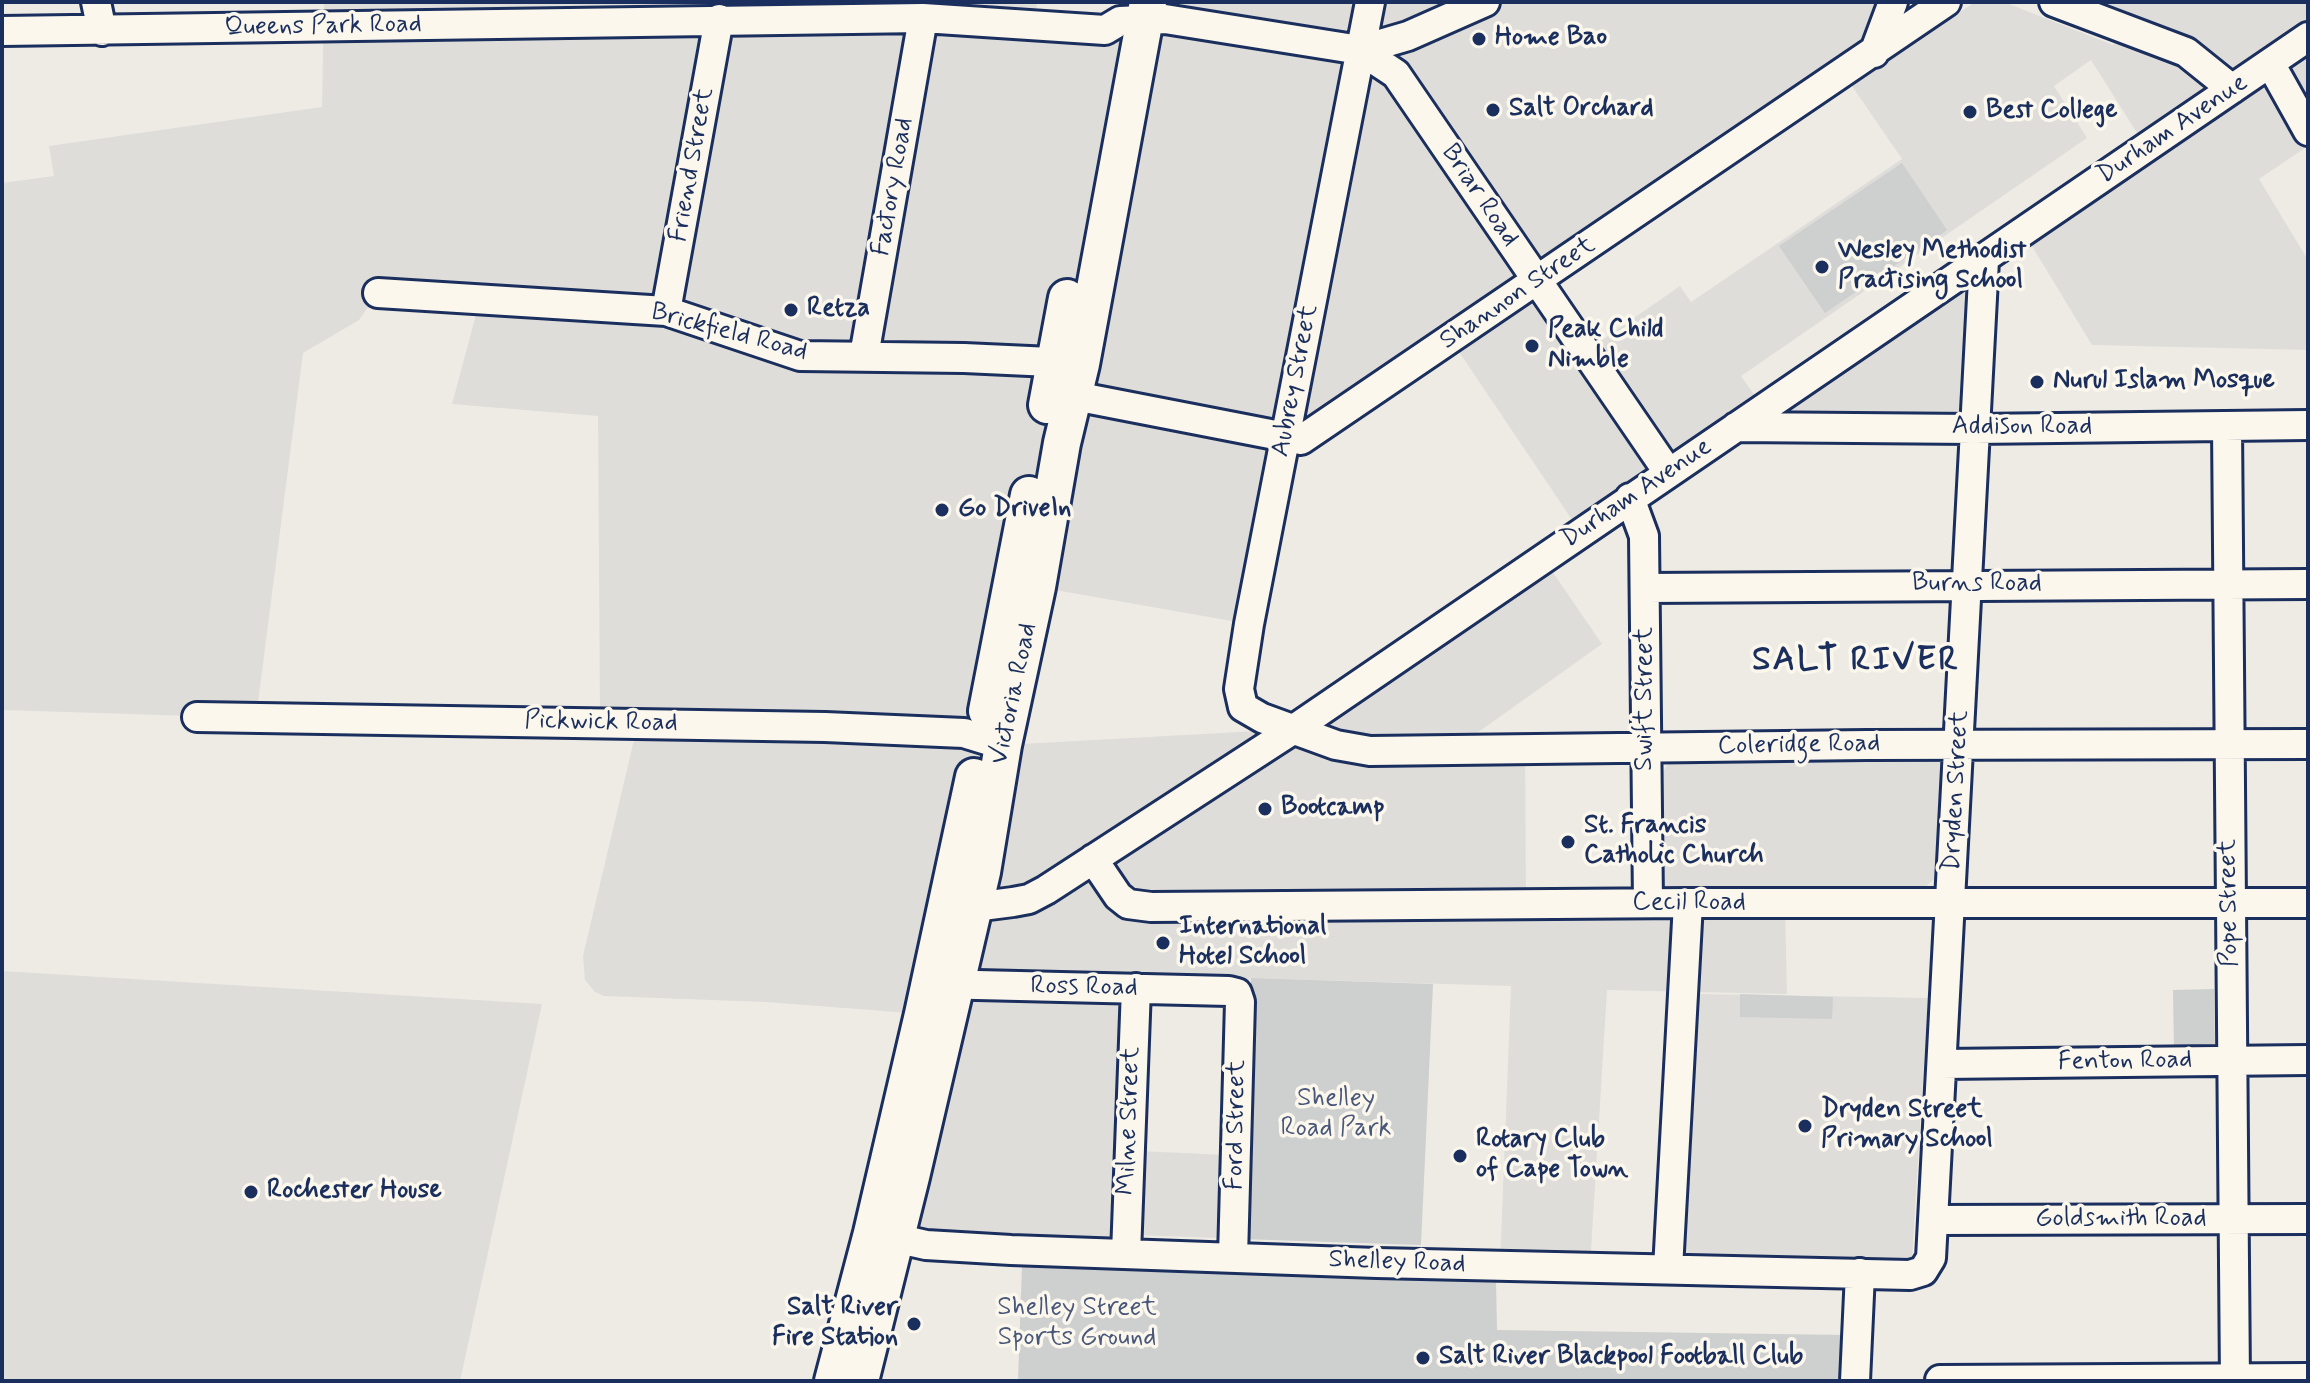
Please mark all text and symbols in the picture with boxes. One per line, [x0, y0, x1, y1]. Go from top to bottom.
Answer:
street label: Queens Park Road [224, 10, 422, 44]
place label: Home Bao [1495, 23, 1607, 55]
marker: Home Bao [1470, 30, 1488, 48]
street label: Durham Avenue [2092, 68, 2254, 192]
street label: Friend Street [664, 86, 722, 244]
place label: Salt Orchard [1509, 94, 1654, 126]
place label: Best College [1986, 96, 2117, 128]
marker: Salt Orchard [1484, 101, 1502, 119]
marker: Best College [1961, 103, 1979, 121]
street label: Factory Road [866, 115, 922, 259]
street label: Briar Road [1433, 139, 1525, 253]
street label: Shannon Street [1434, 231, 1602, 357]
place label: Wesley Methodist Practising School [1838, 236, 2027, 298]
marker: Wesley Methodist Practising School [1813, 258, 1831, 276]
place label: Retza [807, 294, 870, 326]
street label: Brickfield Road [647, 297, 811, 369]
marker: Retza [782, 301, 800, 319]
street label: Aubrey Street [1266, 302, 1326, 460]
place label: Peak Child Nimble [1548, 315, 1663, 376]
marker: Peak Child Nimble [1523, 337, 1541, 355]
place label: Nurul Islam Mosque [2053, 366, 2275, 398]
marker: Nurul Islam Mosque [2028, 373, 2046, 391]
street label: Addison Road [1952, 412, 2092, 444]
street label: Durham Avenue [1556, 432, 1718, 556]
place label: Go DriveIn [958, 494, 1071, 526]
marker: Go DriveIn [933, 501, 951, 519]
street label: Burns Road [1912, 569, 2042, 601]
street label: Victoria Road [985, 620, 1045, 768]
street label: Swift Street [1630, 627, 1662, 771]
district label: SALT RIVER [1749, 642, 1963, 682]
street label: Pickwick Road [524, 706, 678, 740]
street label: Dryden Street [1937, 710, 1977, 872]
street label: Coleridge Road [1717, 729, 1881, 763]
place label: Bootcamp [1281, 793, 1384, 825]
marker: Bootcamp [1256, 800, 1274, 818]
place label: St. Francis Catholic Church [1584, 811, 1764, 872]
marker: St. Francis Catholic Church [1559, 833, 1577, 851]
street label: Pope Street [2213, 839, 2247, 967]
street label: Cecil Road [1632, 888, 1746, 920]
place label: International Hotel School [1179, 912, 1326, 974]
marker: International Hotel School [1154, 934, 1172, 952]
street label: Ross Road [1030, 971, 1138, 1005]
street label: Fenton Road [2058, 1045, 2192, 1079]
street label: Milne Street [1112, 1046, 1148, 1196]
street label: Ford Street [1220, 1060, 1254, 1190]
park label: Shelley Road Park [1281, 1084, 1391, 1146]
place label: Dryden Street Primary School [1821, 1095, 1993, 1156]
marker: Dryden Street Primary School [1796, 1117, 1814, 1135]
place label: Rotary Club of Cape Town [1476, 1125, 1628, 1186]
marker: Rotary Club of Cape Town [1451, 1147, 1469, 1165]
place label: Rochester House [267, 1176, 442, 1208]
marker: Rochester House [242, 1183, 260, 1201]
street label: Goldsmith Road [2035, 1204, 2207, 1236]
street label: Shelley Road [1328, 1245, 1466, 1281]
place label: Salt River Fire Station [772, 1293, 898, 1354]
park label: Shelley Street Sports Ground [997, 1293, 1157, 1354]
marker: Salt River Fire Station [905, 1315, 923, 1333]
place label: Salt River Blackpool Football Club [1439, 1342, 1803, 1374]
marker: Salt River Blackpool Football Club [1414, 1349, 1432, 1367]

